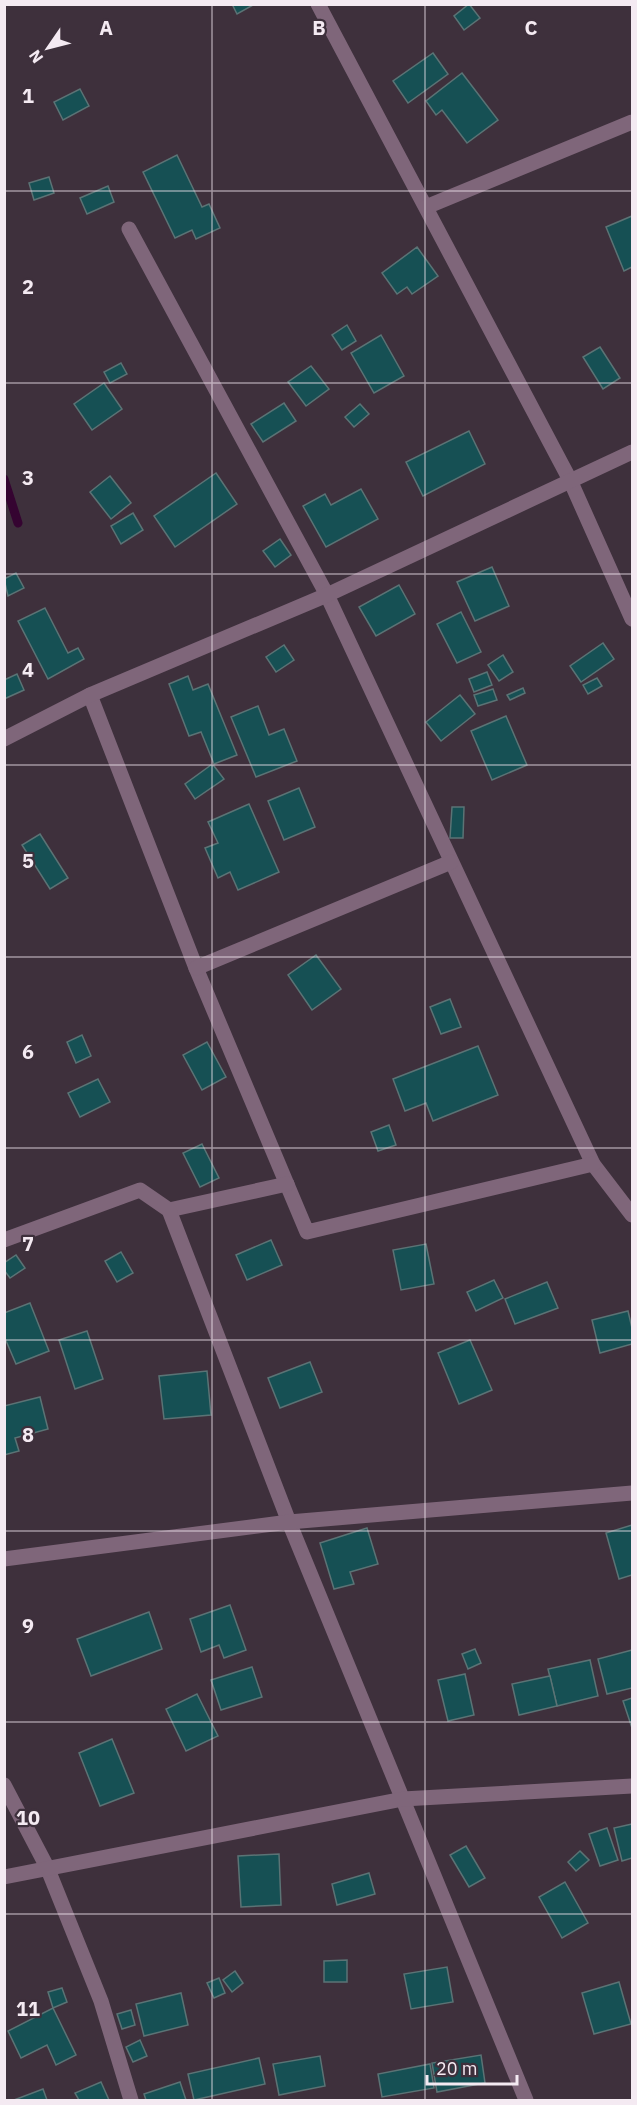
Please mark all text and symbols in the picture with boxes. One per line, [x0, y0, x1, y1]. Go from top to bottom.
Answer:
text: A [99, 14, 113, 41]
text: B [312, 14, 326, 41]
text: C [524, 14, 538, 41]
north arrow [18, 18, 78, 78]
text: N [24, 46, 47, 67]
text: 1 [22, 82, 34, 109]
text: 2 [22, 273, 34, 300]
text: 3 [22, 464, 34, 491]
text: 4 [22, 656, 34, 683]
text: 5 [22, 847, 34, 874]
text: 6 [22, 1038, 34, 1065]
text: 7 [22, 1230, 34, 1257]
text: 8 [22, 1421, 34, 1448]
text: 9 [22, 1612, 34, 1639]
text: 10 [16, 1804, 40, 1831]
text: 11 [16, 1995, 40, 2022]
scale bar [427, 2048, 517, 2086]
text: 20 m [436, 2057, 478, 2080]

